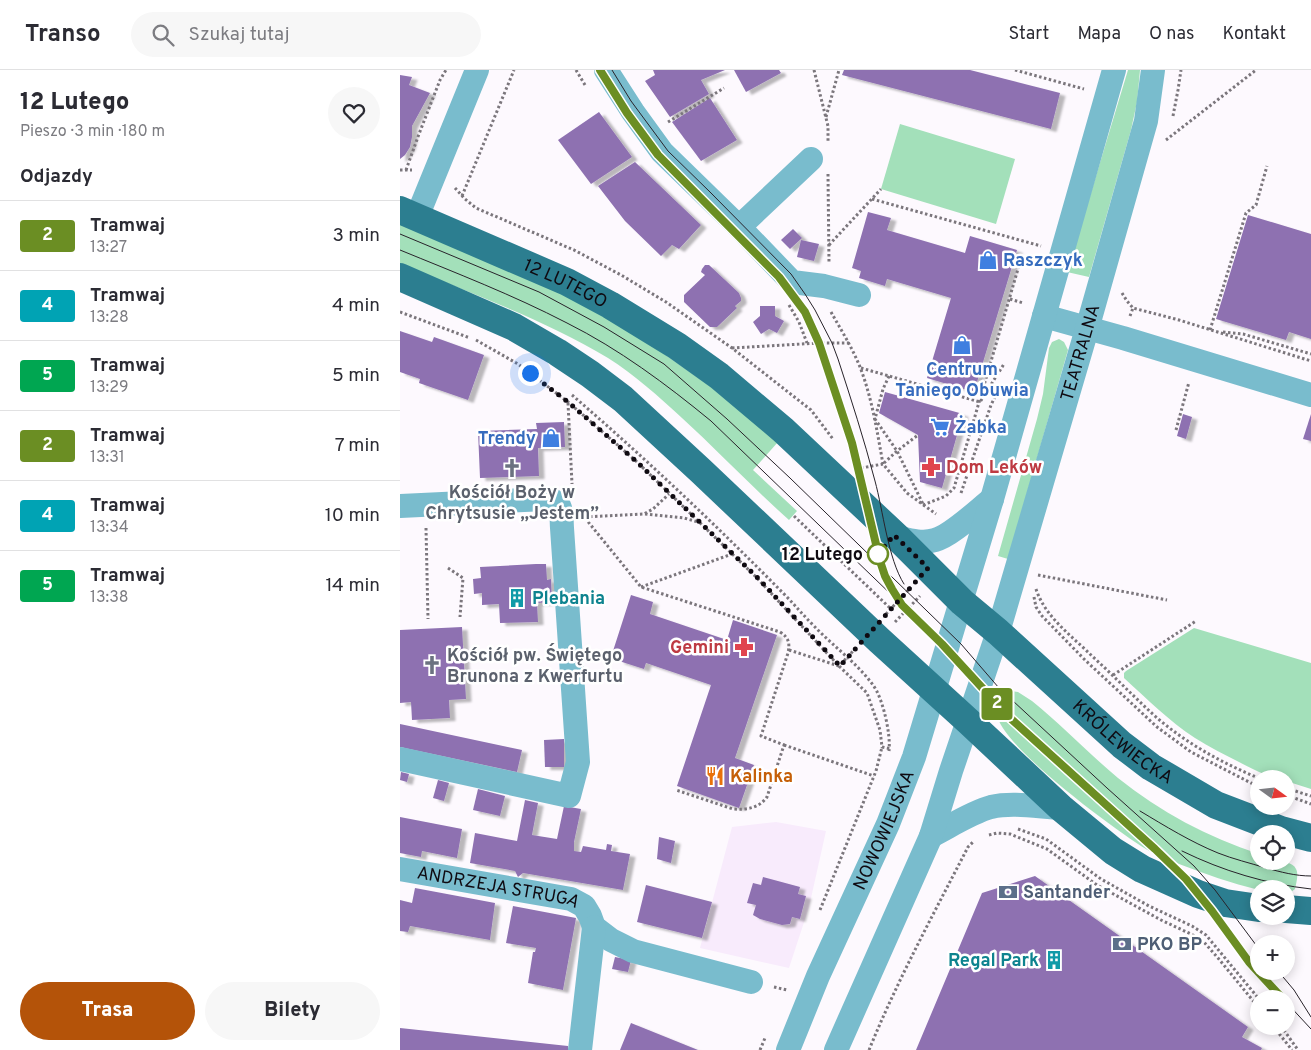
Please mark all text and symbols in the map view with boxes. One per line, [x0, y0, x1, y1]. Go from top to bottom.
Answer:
search box [131, 12, 481, 57]
text: Transo [25, 20, 101, 50]
icon: search [149, 21, 177, 49]
text: Szukaj tutaj [189, 23, 289, 47]
text: Start [1008, 23, 1049, 46]
text: Mapa [1077, 23, 1121, 46]
text: O nas [1149, 23, 1194, 46]
text: Kontakt [1222, 23, 1286, 46]
button: heart [328, 87, 380, 139]
text: 12 Lutego [20, 88, 129, 118]
text: Pieszo · 3 min · 180 m [20, 122, 165, 142]
text: Odjazdy [20, 165, 93, 189]
text: Tramwaj [90, 214, 165, 238]
text: 2 [42, 224, 53, 247]
text: 3 min [332, 224, 380, 248]
text: 13:27 [90, 238, 127, 258]
shop icon: Raszczyk [977, 249, 999, 271]
place label: Raszczyk [1003, 250, 1083, 273]
street label: 12 LUTEGO [520, 255, 611, 314]
text: Tramwaj [90, 284, 165, 308]
text: 4 [42, 294, 53, 317]
text: 4 min [332, 294, 380, 318]
street label: TEATRALNA [1056, 302, 1106, 404]
text: 13:28 [90, 308, 129, 328]
shop icon: Centrum Taniego Obuwia [951, 334, 973, 356]
text: Tramwaj [90, 354, 165, 378]
place label: Centrum Taniego Obuwia [895, 359, 1029, 403]
your location [518, 361, 543, 386]
text: 5 [42, 364, 53, 387]
text: 5 min [332, 364, 380, 388]
text: 13:29 [90, 378, 129, 398]
place label: Żabka [955, 415, 1007, 440]
supermarket icon: Żabka [929, 416, 951, 438]
text: Tramwaj [90, 424, 165, 448]
shop icon: Trendy [540, 427, 562, 449]
place label: Trendy [478, 428, 536, 451]
text: 2 [42, 434, 53, 457]
text: 7 min [335, 434, 380, 458]
text: 13:31 [90, 448, 125, 468]
pharmacy icon: Dom Leków [920, 456, 942, 478]
church icon: Kościół Boży w Chrytsusie „Jestem” [501, 457, 523, 479]
place label: Dom Leków [946, 457, 1042, 480]
place label: Kościół Boży w Chrytsusie „Jestem” [425, 482, 599, 526]
text: Tramwaj [90, 494, 165, 518]
text: 4 [42, 504, 53, 527]
text: 10 min [325, 504, 380, 528]
text: 13:34 [90, 518, 129, 538]
marker: 12 Lutego [867, 543, 889, 565]
place label: 12 Lutego [782, 544, 863, 567]
text: Tramwaj [90, 564, 165, 588]
text: 5 [42, 574, 53, 597]
text: 14 min [325, 574, 380, 598]
building icon: Plebania [506, 587, 528, 609]
text: 13:38 [90, 588, 129, 608]
place label: Plebania [532, 588, 605, 611]
pharmacy icon: Gemini [733, 636, 755, 658]
place label: Gemini [670, 637, 729, 660]
place label: Kościół pw. Świętego Brunona z Kwerfurtu [447, 643, 623, 689]
church icon: Kościół pw. Świętego Brunona z Kwerfurtu [421, 654, 443, 676]
line badge: 2 [981, 688, 1013, 720]
text: 2 [991, 692, 1003, 715]
street label: KRÓLEWIECKA [1067, 695, 1177, 790]
restaurant icon: Kalinka [704, 765, 726, 787]
place label: Kalinka [730, 766, 793, 789]
street label: NOWOWIEJSKA [849, 767, 921, 894]
north arrow [1250, 770, 1295, 815]
map controls [1250, 770, 1295, 1035]
button: locate [1250, 825, 1295, 870]
street label: ANDRZEJA STRUGA [415, 862, 584, 915]
button: layers [1250, 880, 1295, 925]
bank icon: Santander [997, 881, 1019, 903]
place label: Santander [1023, 882, 1111, 905]
bank icon: PKO BP [1111, 933, 1133, 955]
place label: PKO BP [1137, 934, 1202, 957]
button: + [1250, 935, 1295, 980]
building icon: Regal Park [1043, 949, 1065, 971]
place label: Regal Park [948, 950, 1039, 973]
button: Trasa [20, 982, 195, 1040]
button: Bilety [205, 982, 380, 1040]
button: − [1250, 990, 1295, 1035]

